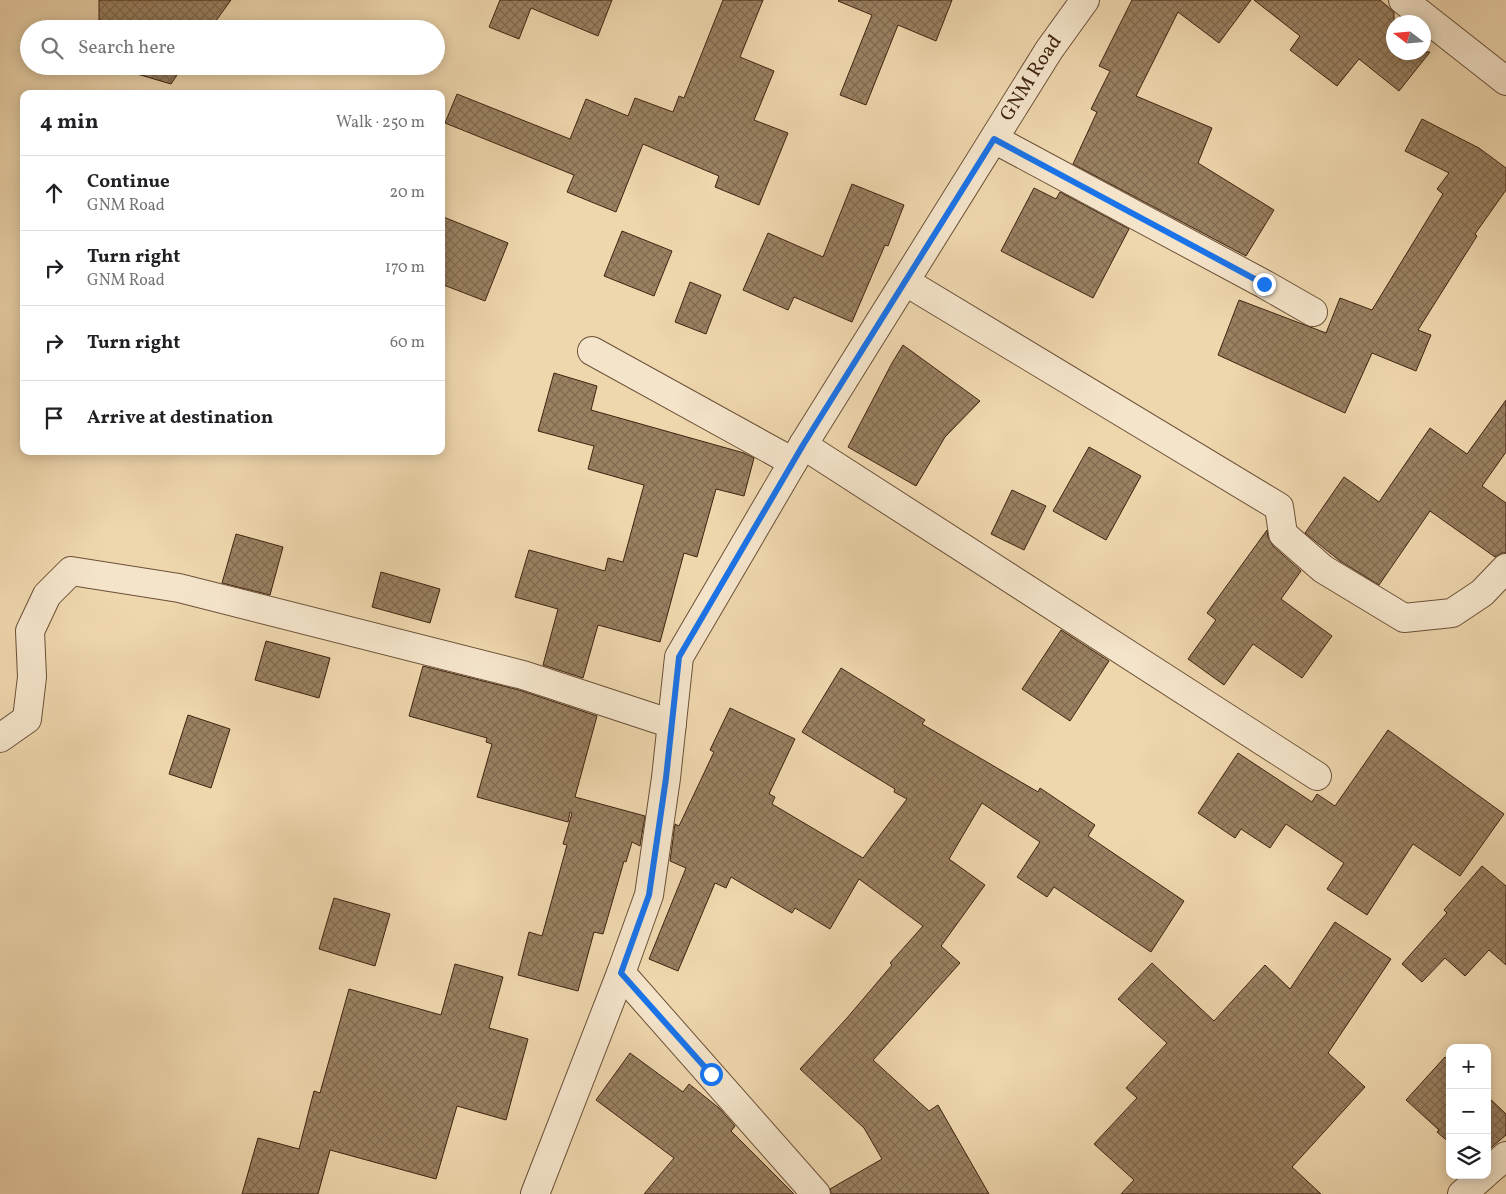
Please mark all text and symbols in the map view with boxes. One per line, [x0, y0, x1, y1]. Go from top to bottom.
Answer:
north arrow [1386, 15, 1431, 60]
search box [20, 20, 445, 75]
street label: GNM Road [994, 30, 1069, 127]
icon: search [38, 34, 66, 62]
text: Search here [78, 35, 175, 61]
text: 4 min [40, 108, 99, 137]
text: Walk · 250 m [336, 112, 425, 134]
text: Continue [87, 169, 170, 195]
icon: ahead [40, 179, 68, 207]
text: 20 m [390, 182, 425, 204]
text: GNM Road [87, 195, 165, 217]
text: Turn right [87, 244, 180, 270]
icon: right [40, 254, 68, 282]
text: 170 m [385, 257, 425, 279]
text: GNM Road [87, 270, 165, 292]
route end [1253, 273, 1276, 296]
icon: right [40, 329, 68, 357]
text: Turn right [87, 330, 180, 356]
text: 60 m [390, 332, 425, 354]
icon: arrive [40, 404, 68, 432]
text: Arrive at destination [87, 405, 273, 431]
map controls [1446, 1044, 1491, 1179]
button: + [1446, 1044, 1491, 1089]
route start [700, 1063, 723, 1086]
button: − [1446, 1089, 1491, 1134]
button: layers [1446, 1134, 1491, 1179]

